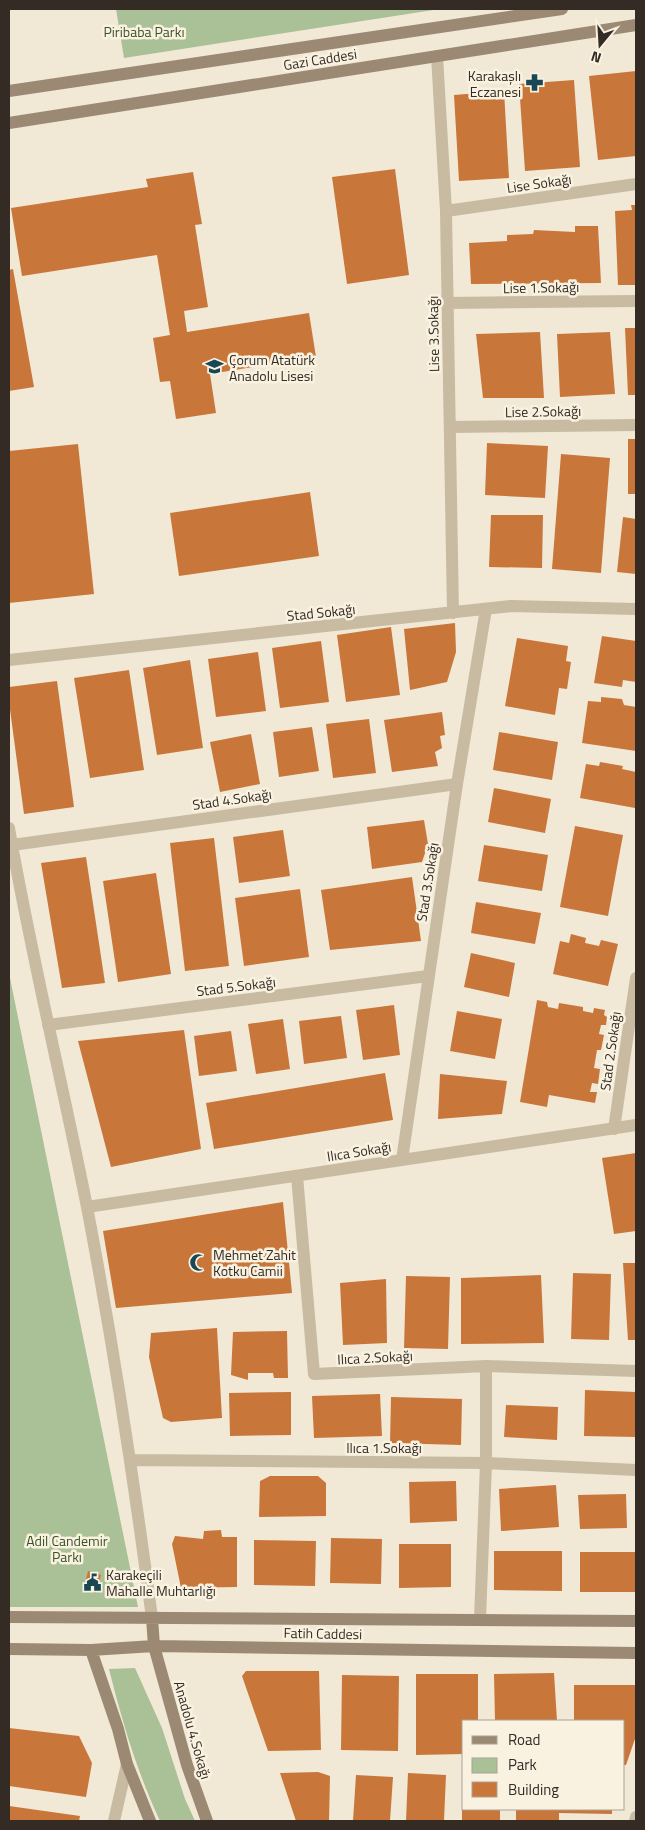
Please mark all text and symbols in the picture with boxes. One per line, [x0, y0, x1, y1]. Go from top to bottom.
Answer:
north arrow [575, 20, 625, 70]
park label: Piribaba Parkı [104, 21, 184, 42]
street label: Gazi Caddesi [282, 43, 358, 75]
text: N [588, 46, 604, 69]
place label: Karakaşlı Eczanesi [468, 65, 521, 102]
pharmacy icon: Karakaşlı Eczanesi [525, 73, 545, 93]
street label: Lise Sokağı [505, 168, 573, 198]
street label: Lise 1.Sokağı [503, 276, 579, 298]
street label: Lise 3.Sokağı [422, 296, 444, 372]
place label: Çorum Atatürk Anadolu Lisesi [229, 349, 315, 386]
school or university icon: Çorum Atatürk Anadolu Lisesi [205, 357, 225, 377]
street label: Lise 2.Sokağı [505, 400, 581, 422]
street label: Stad Sokağı [286, 598, 356, 626]
street label: Stad 4.Sokağı [191, 783, 273, 815]
street label: Stad 3.Sokağı [410, 841, 444, 923]
street label: Stad 5.Sokağı [195, 971, 277, 1001]
street label: Stad 2.Sokağı [594, 1010, 626, 1092]
street label: Ilıca Sokağı [325, 1136, 393, 1166]
place label: Mehmet Zahit Kotku Camii [213, 1244, 296, 1281]
mosque icon: Mehmet Zahit Kotku Camii [189, 1252, 209, 1272]
street label: Ilıca 2.Sokağı [337, 1345, 413, 1369]
street label: Ilıca 1.Sokağı [346, 1437, 422, 1458]
park label: Adil Candemir Parkı [26, 1530, 108, 1567]
place label: Karakeçili Mahalle Muhtarlığı [106, 1564, 216, 1601]
public building icon: Karakeçili Mahalle Muhtarlığı [82, 1572, 102, 1592]
street label: Fatih Caddesi [284, 1622, 362, 1644]
street label: Anadolu 4.Sokağı [169, 1678, 217, 1782]
legend [462, 1720, 625, 1810]
text: Road [508, 1728, 540, 1751]
text: Park [508, 1753, 537, 1776]
text: Building [508, 1778, 559, 1801]

